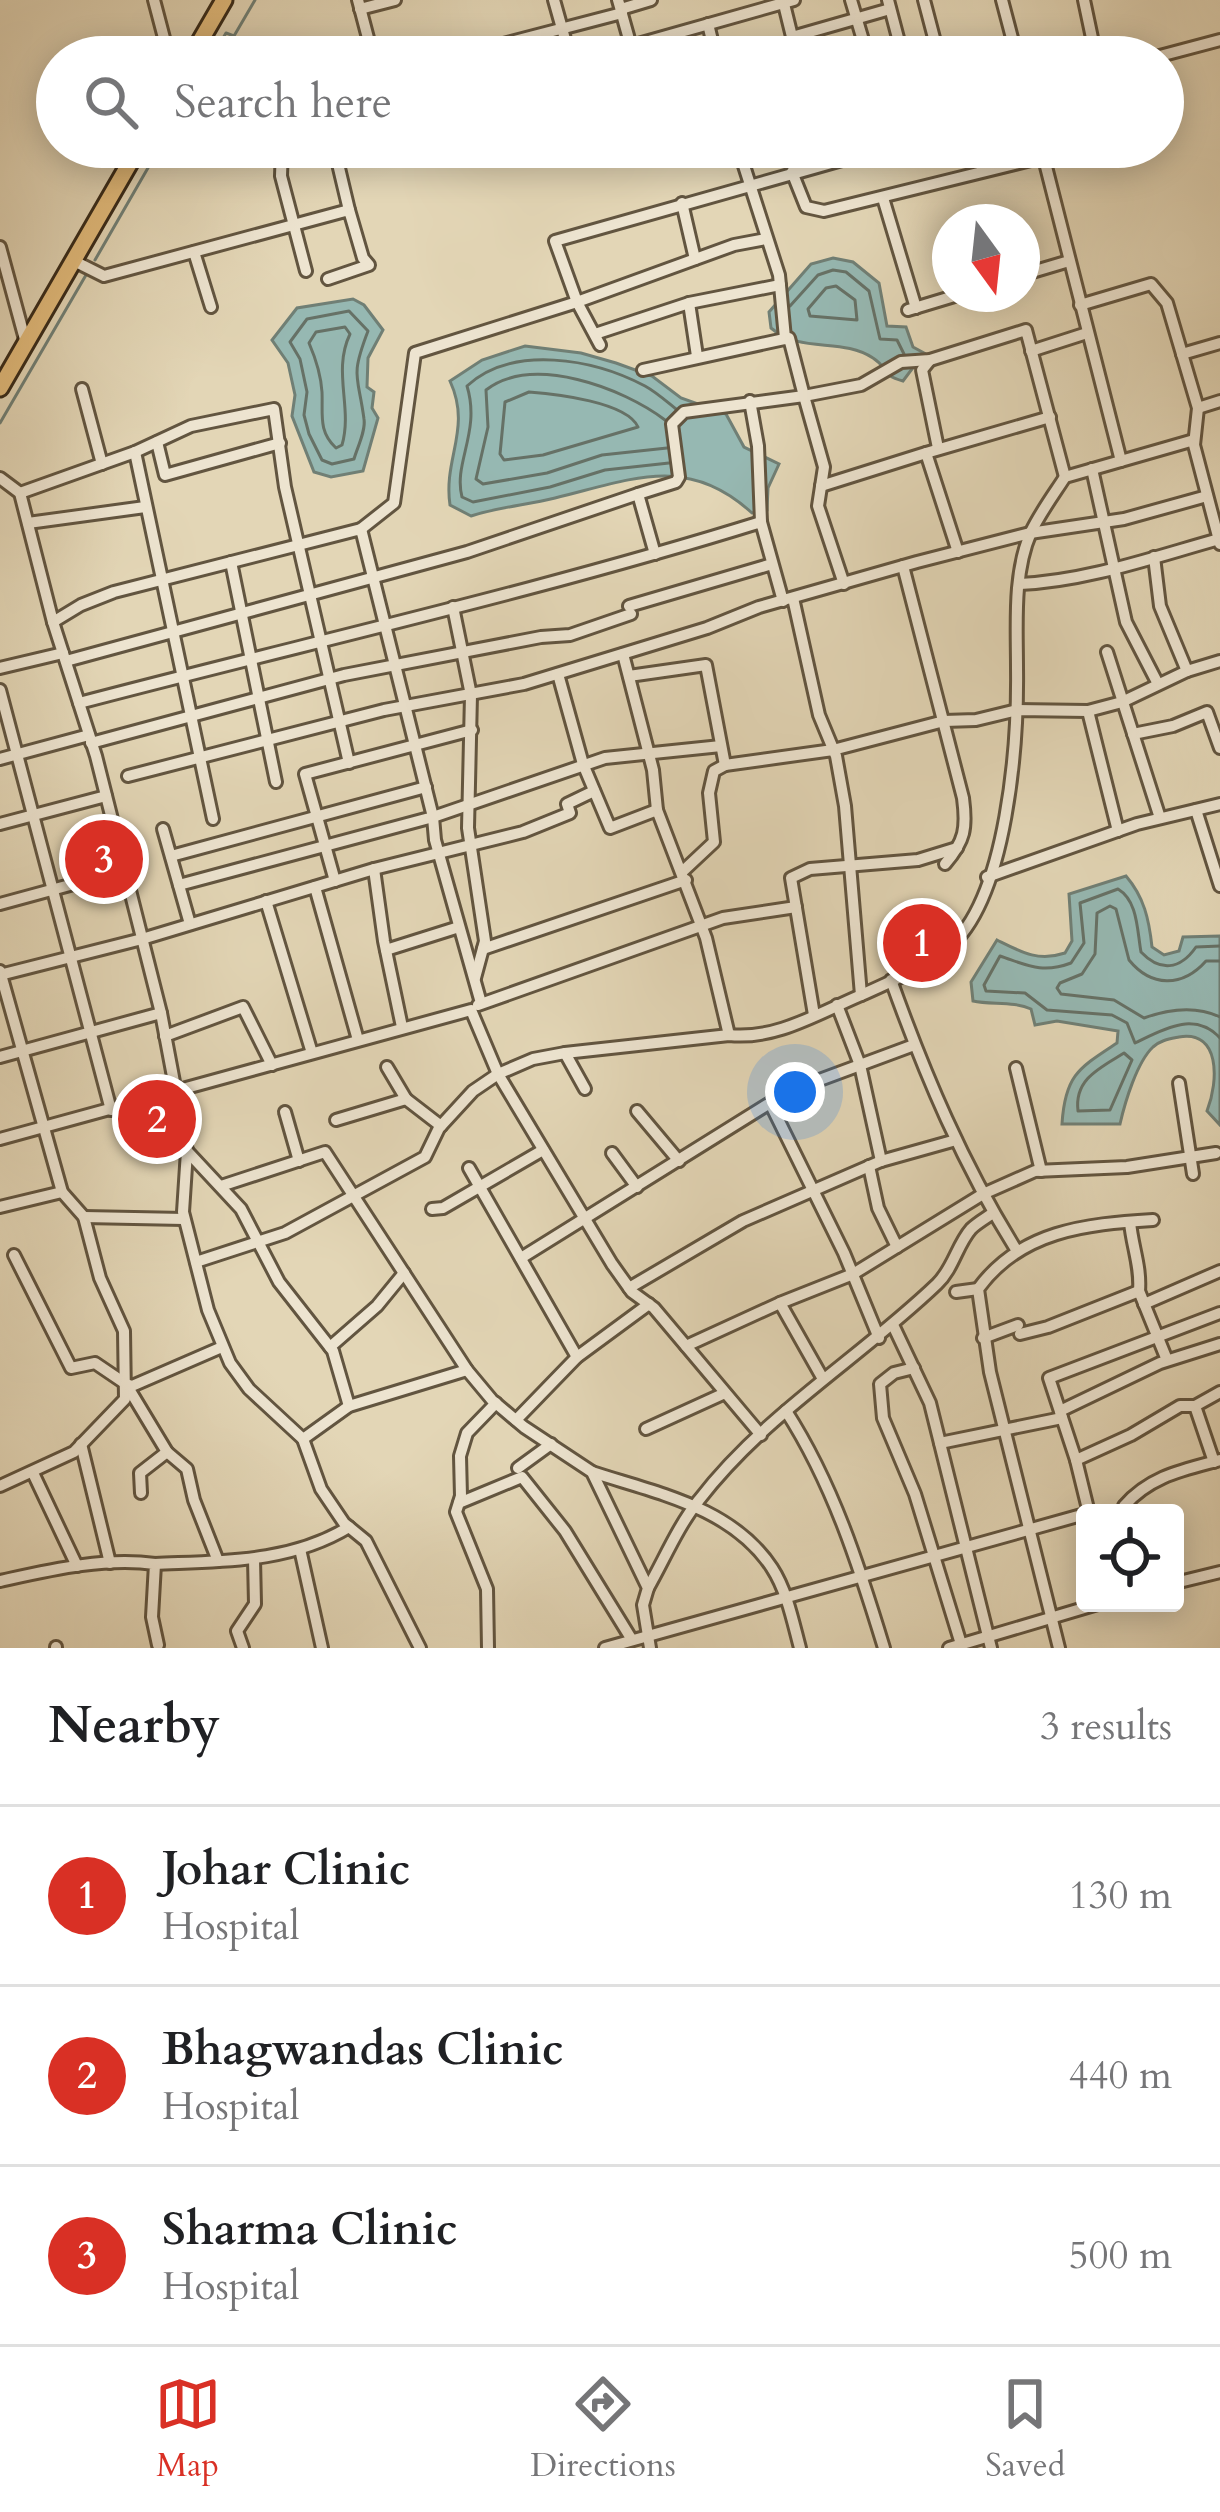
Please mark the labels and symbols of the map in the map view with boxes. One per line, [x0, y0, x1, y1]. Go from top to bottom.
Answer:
north arrow [932, 204, 1040, 312]
pin: 3 [65, 814, 143, 904]
pin: 1 [883, 898, 961, 988]
your location [765, 1062, 825, 1122]
pin: 2 [118, 1074, 196, 1164]

